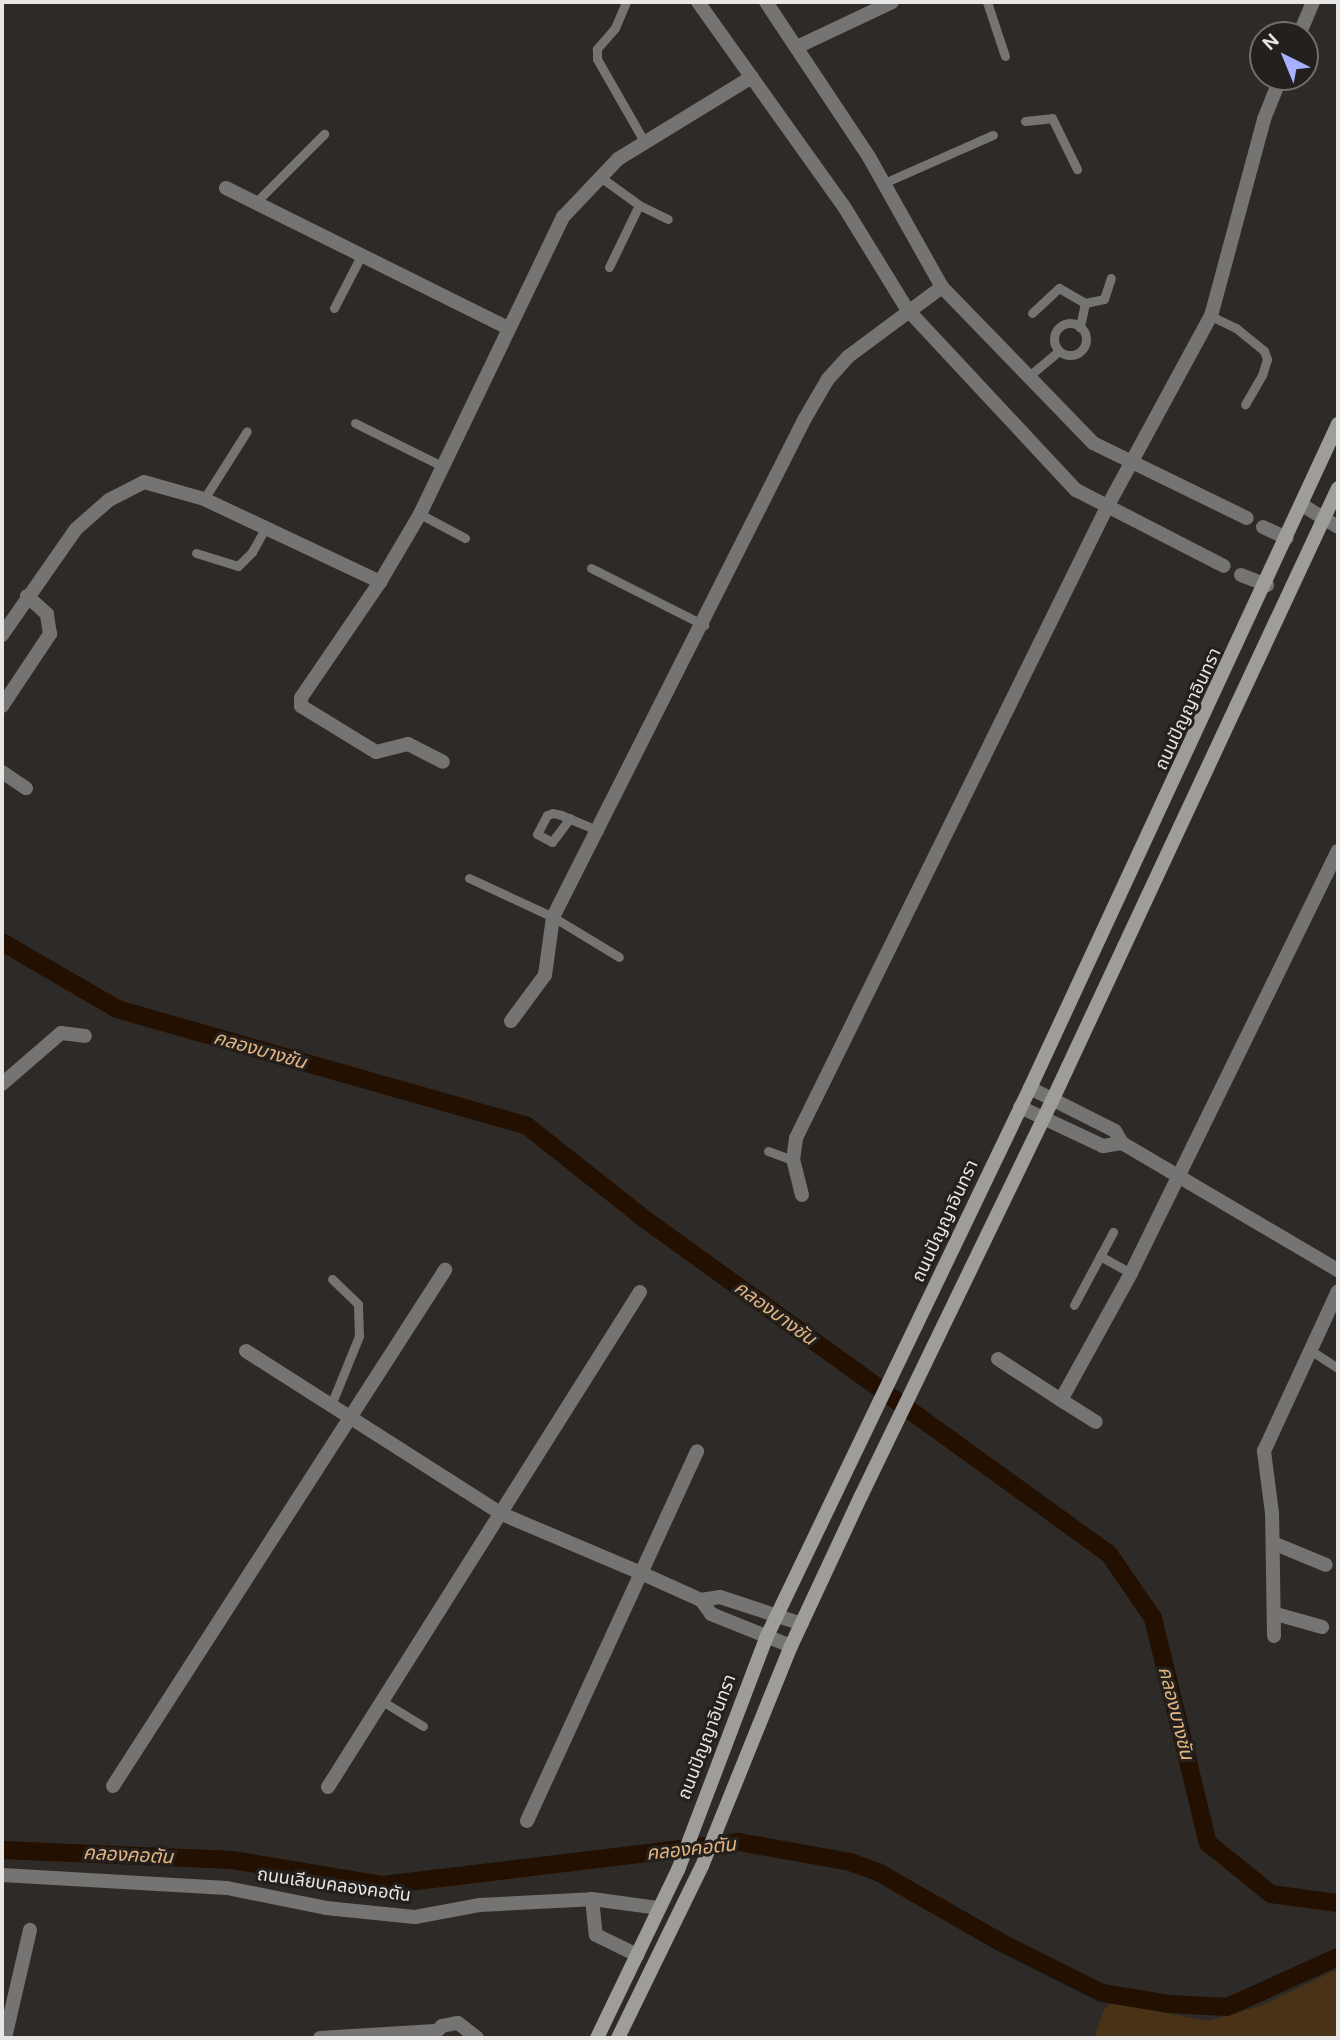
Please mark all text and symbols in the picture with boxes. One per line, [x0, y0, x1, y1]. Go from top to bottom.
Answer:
north arrow [1249, 21, 1319, 91]
text: N [1257, 28, 1284, 56]
street label: ถนนปัญญาอินทรา [1150, 645, 1226, 773]
water label: คลองบางชัน [211, 1026, 309, 1074]
street label: ถนนปัญญาอินทรา [907, 1157, 983, 1285]
water label: คลองบางชัน [730, 1276, 820, 1350]
water label: คลองบางชัน [1153, 1664, 1199, 1762]
street label: ถนนปัญญาอินทรา [673, 1671, 741, 1803]
water label: คลองคอตัน [645, 1833, 737, 1865]
water label: คลองคอตัน [83, 1841, 173, 1869]
street label: ถนนเลียบคลองคอตัน [256, 1864, 412, 1906]

